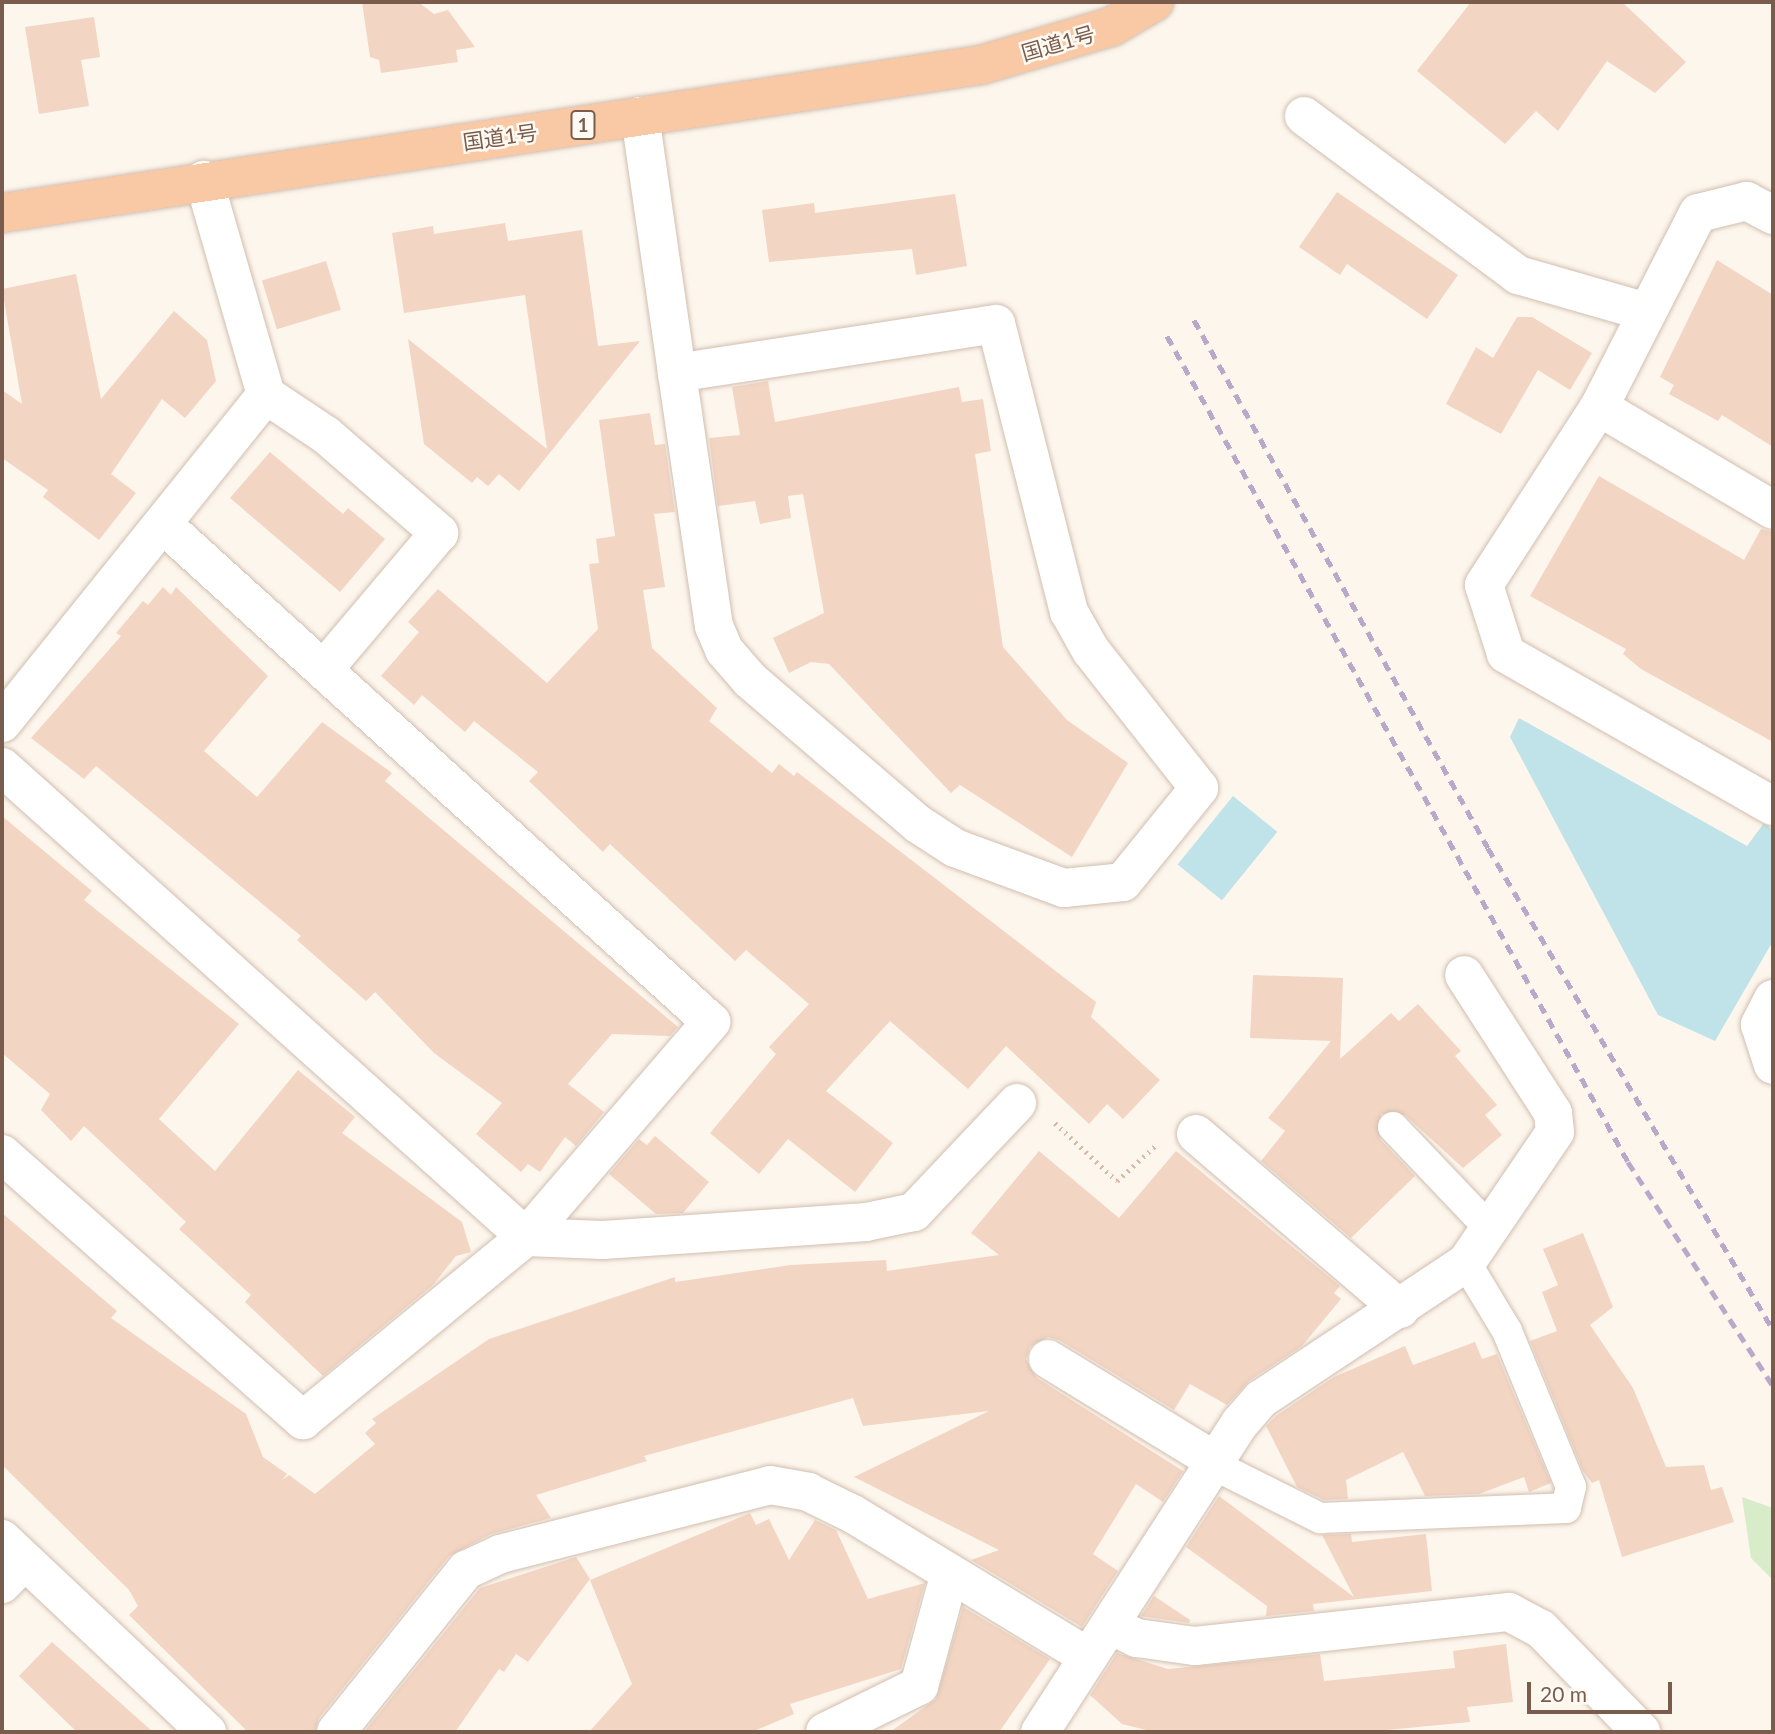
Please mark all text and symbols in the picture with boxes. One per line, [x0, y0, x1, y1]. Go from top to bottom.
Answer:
street label: 国道1号 [1018, 21, 1098, 65]
road number: 1 [569, 110, 597, 140]
street label: 国道1号 [461, 119, 539, 155]
scale bar [1530, 1668, 1675, 1712]
text: 20 m [1540, 1681, 1587, 1706]

